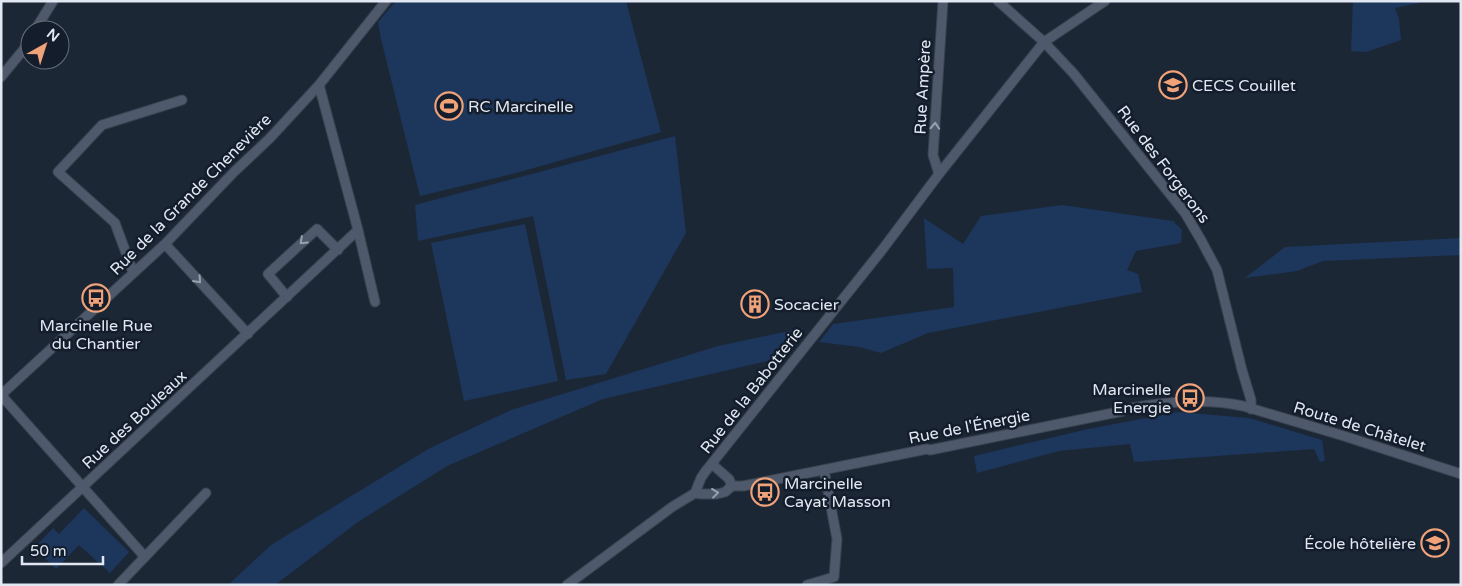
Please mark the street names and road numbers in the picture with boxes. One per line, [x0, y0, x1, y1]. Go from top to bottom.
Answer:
street label: Rue Ampère [911, 39, 935, 135]
street label: Rue des Forgerons [1112, 102, 1214, 227]
street label: Rue de la Grande Chenevière [106, 110, 276, 280]
street label: Rue de la Babotterie [696, 323, 807, 458]
street label: Rue des Bouleaux [78, 366, 191, 473]
street label: Route de Châtelet [1291, 397, 1428, 457]
street label: Rue de l'Énergie [907, 405, 1032, 449]

